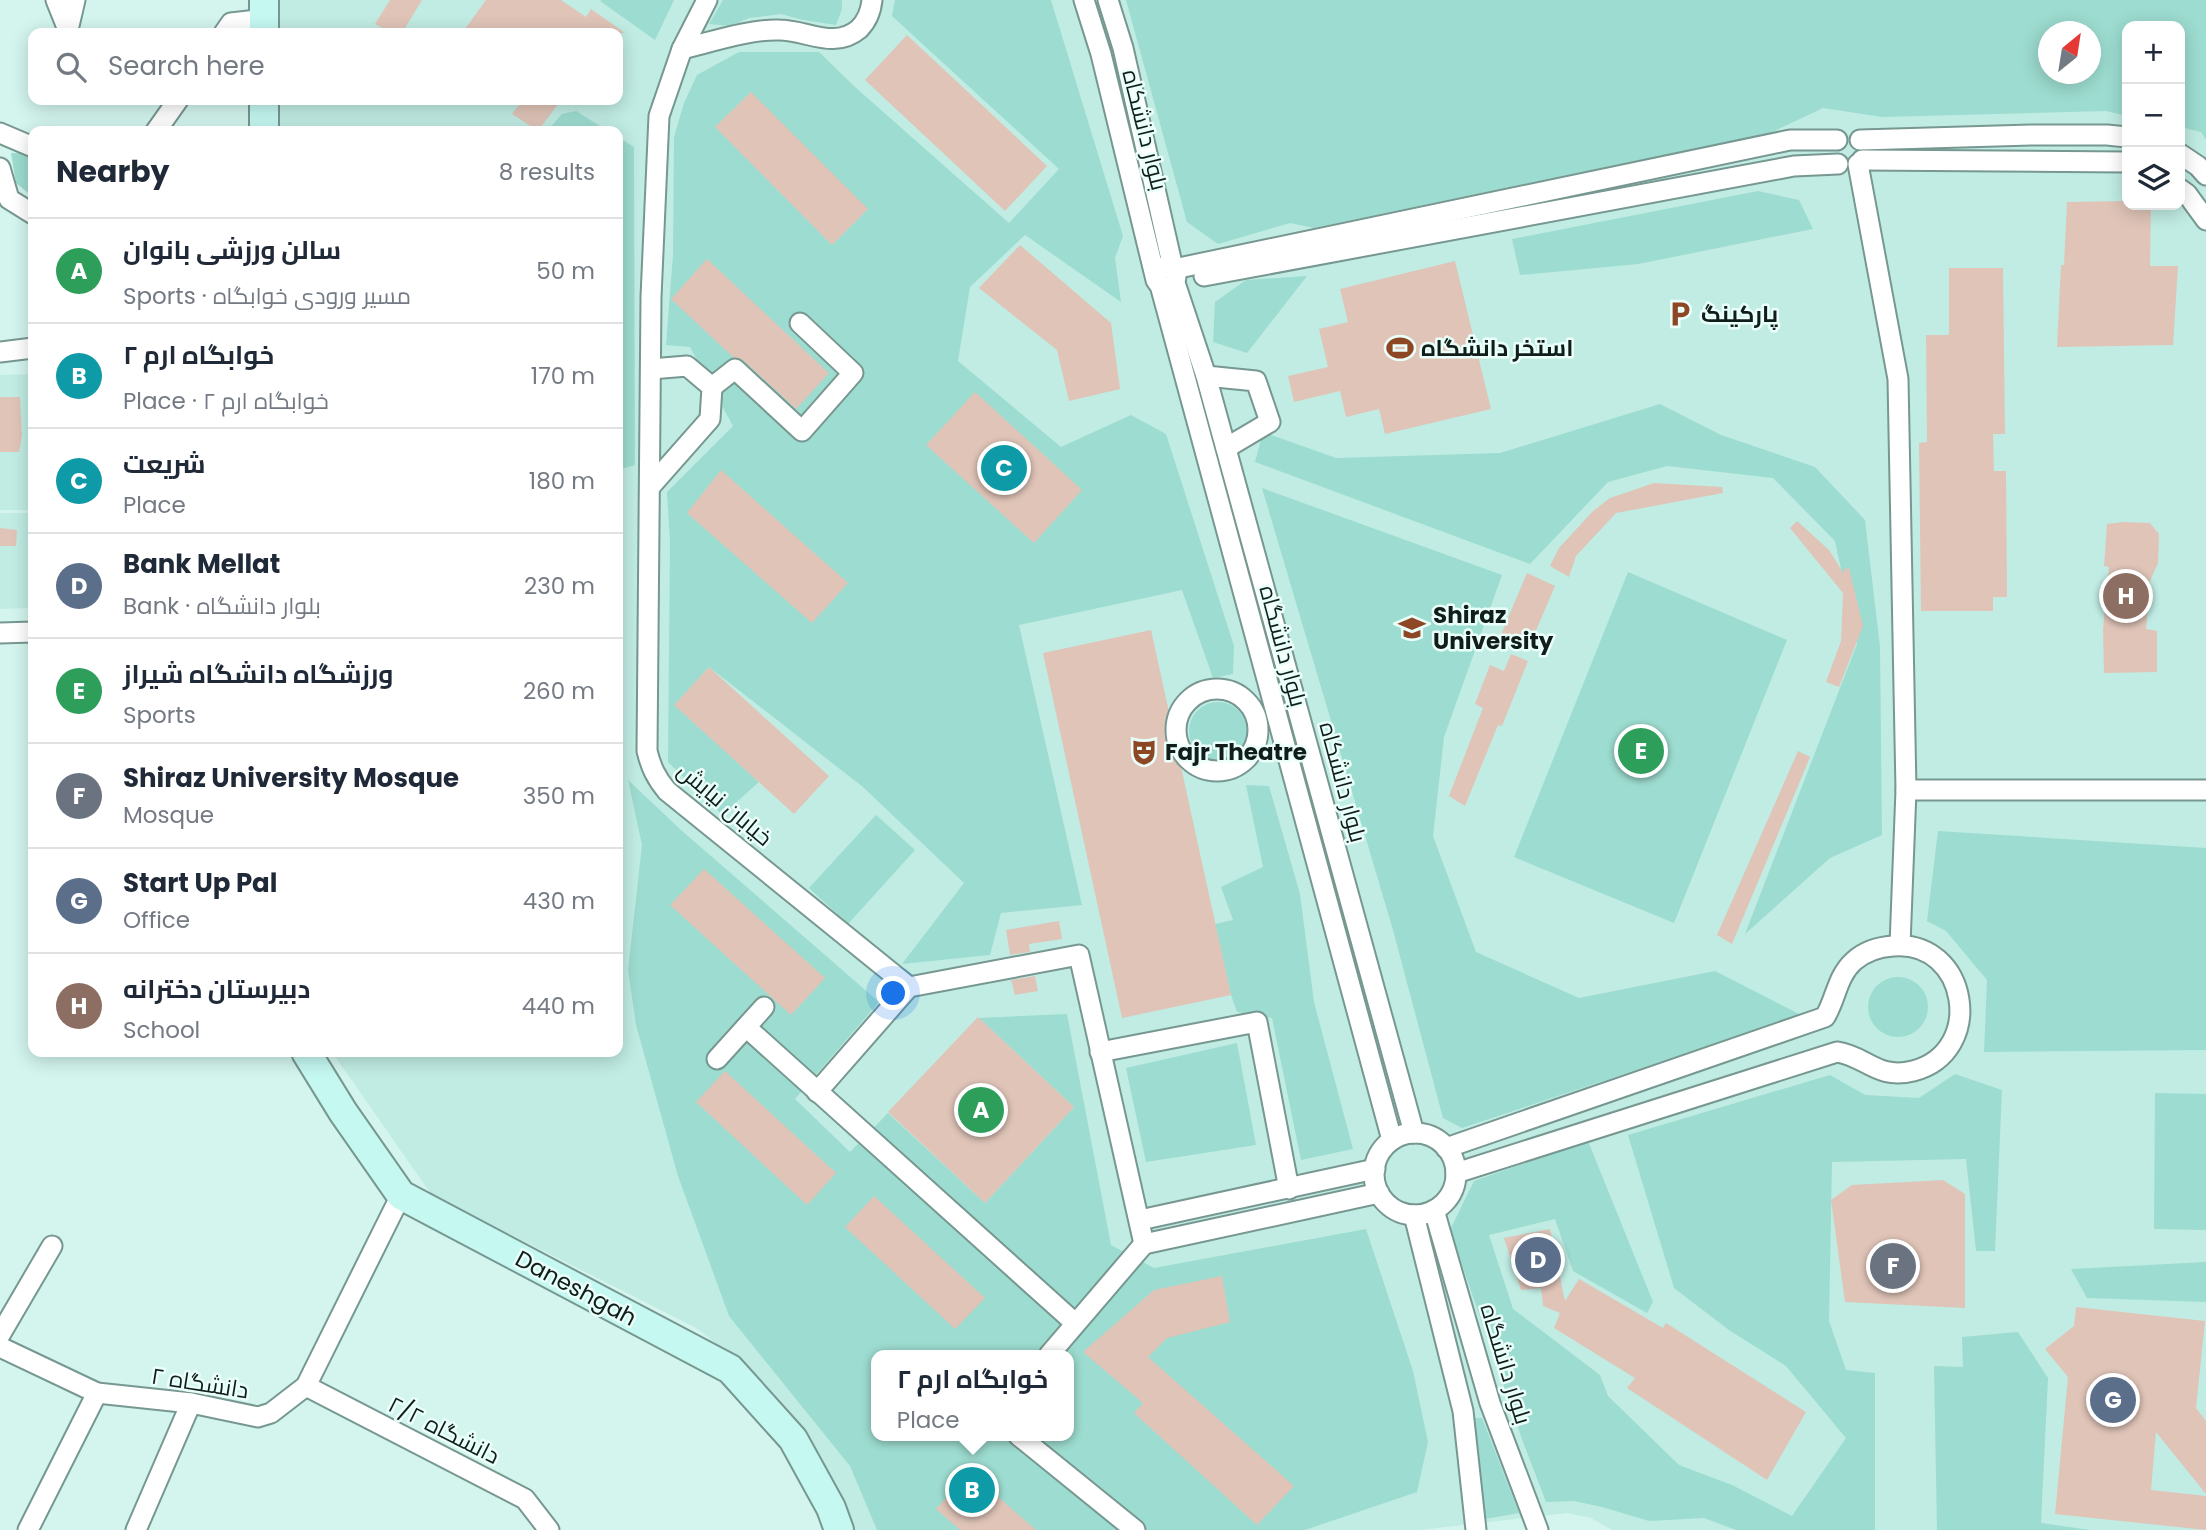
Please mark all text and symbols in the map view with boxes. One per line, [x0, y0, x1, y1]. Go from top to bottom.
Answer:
north arrow [2038, 21, 2101, 84]
map controls [2122, 21, 2185, 210]
button: + [2122, 21, 2185, 84]
search box [28, 28, 623, 105]
icon: search [52, 48, 90, 86]
text: Search here [108, 48, 265, 84]
street label: بلوار دانشکاه [1115, 66, 1175, 194]
button: − [2122, 84, 2185, 147]
button: layers [2122, 147, 2185, 210]
text: Nearby [56, 150, 170, 193]
text: 8 results [499, 156, 595, 188]
text: سالن ورزشی بانوان [123, 232, 341, 268]
text: A [71, 255, 87, 287]
text: 50 m [536, 255, 595, 287]
text: Sports · مسیر ورودی خوابگاه [123, 280, 411, 312]
place label: پارکینگ [1701, 298, 1778, 330]
parking icon: پارکینگ [1665, 299, 1695, 329]
place label: استخر دانشگاه [1421, 332, 1573, 364]
sports icon: استخر دانشگاه [1385, 333, 1415, 363]
text: خوابگاه ارم ۲ [123, 337, 274, 373]
text: B [71, 360, 87, 392]
text: 170 m [531, 360, 595, 392]
text: Place · خوابگاه ارم ۲ [123, 385, 329, 417]
pin: C [981, 442, 1027, 494]
text: شریعت [123, 446, 206, 482]
text: C [70, 465, 88, 497]
text: 180 m [529, 465, 595, 497]
text: Place [123, 489, 186, 521]
text: Bank Mellat [123, 546, 280, 582]
text: D [71, 570, 87, 602]
text: 230 m [524, 570, 595, 602]
pin: H [2103, 570, 2149, 622]
street label: بلوار دانشگاه [1251, 582, 1315, 710]
text: Bank · بلوار دانشگاه [123, 590, 321, 622]
place label: Shiraz University [1433, 599, 1554, 657]
school or university icon: Shiraz University [1397, 613, 1427, 643]
text: ورزشگاه دانشگاه شیراز [123, 656, 393, 692]
text: E [73, 675, 85, 707]
text: 260 m [523, 675, 595, 707]
text: Sports [123, 699, 196, 731]
street label: بلوار دانشکاه [1312, 718, 1374, 846]
pin: E [1618, 725, 1664, 777]
place label: Fajr Theatre [1165, 736, 1307, 768]
theatre icon: Fajr Theatre [1129, 737, 1159, 767]
street label: خیابان نیایش [671, 755, 779, 853]
text: Shiraz University Mosque [123, 760, 459, 796]
text: F [73, 780, 85, 812]
text: 350 m [523, 780, 595, 812]
text: Mosque [123, 799, 214, 831]
text: Start Up Pal [123, 865, 277, 901]
text: G [70, 885, 88, 917]
text: 430 m [523, 885, 595, 917]
text: Office [123, 904, 190, 936]
text: دبیرستان دخترانه [123, 971, 310, 1007]
your location [876, 976, 910, 1010]
text: H [71, 990, 87, 1022]
text: 440 m [522, 990, 595, 1022]
text: School [123, 1014, 200, 1046]
pin: A [958, 1084, 1004, 1136]
pin: D [1515, 1234, 1561, 1286]
pin: F [1870, 1240, 1916, 1292]
street label: Daneshgah [510, 1243, 642, 1333]
street label: بلوار دانشگاه [1472, 1300, 1540, 1428]
popup [871, 1350, 1074, 1441]
street label: ۲ دانشگاه [149, 1360, 251, 1406]
text: خوابگاه ارم ۲ [897, 1361, 1048, 1397]
pin: G [2090, 1374, 2136, 1426]
street label: ۲/۲ دانشگاه [383, 1388, 505, 1472]
text: Place [897, 1404, 960, 1436]
pin: B [949, 1464, 995, 1516]

